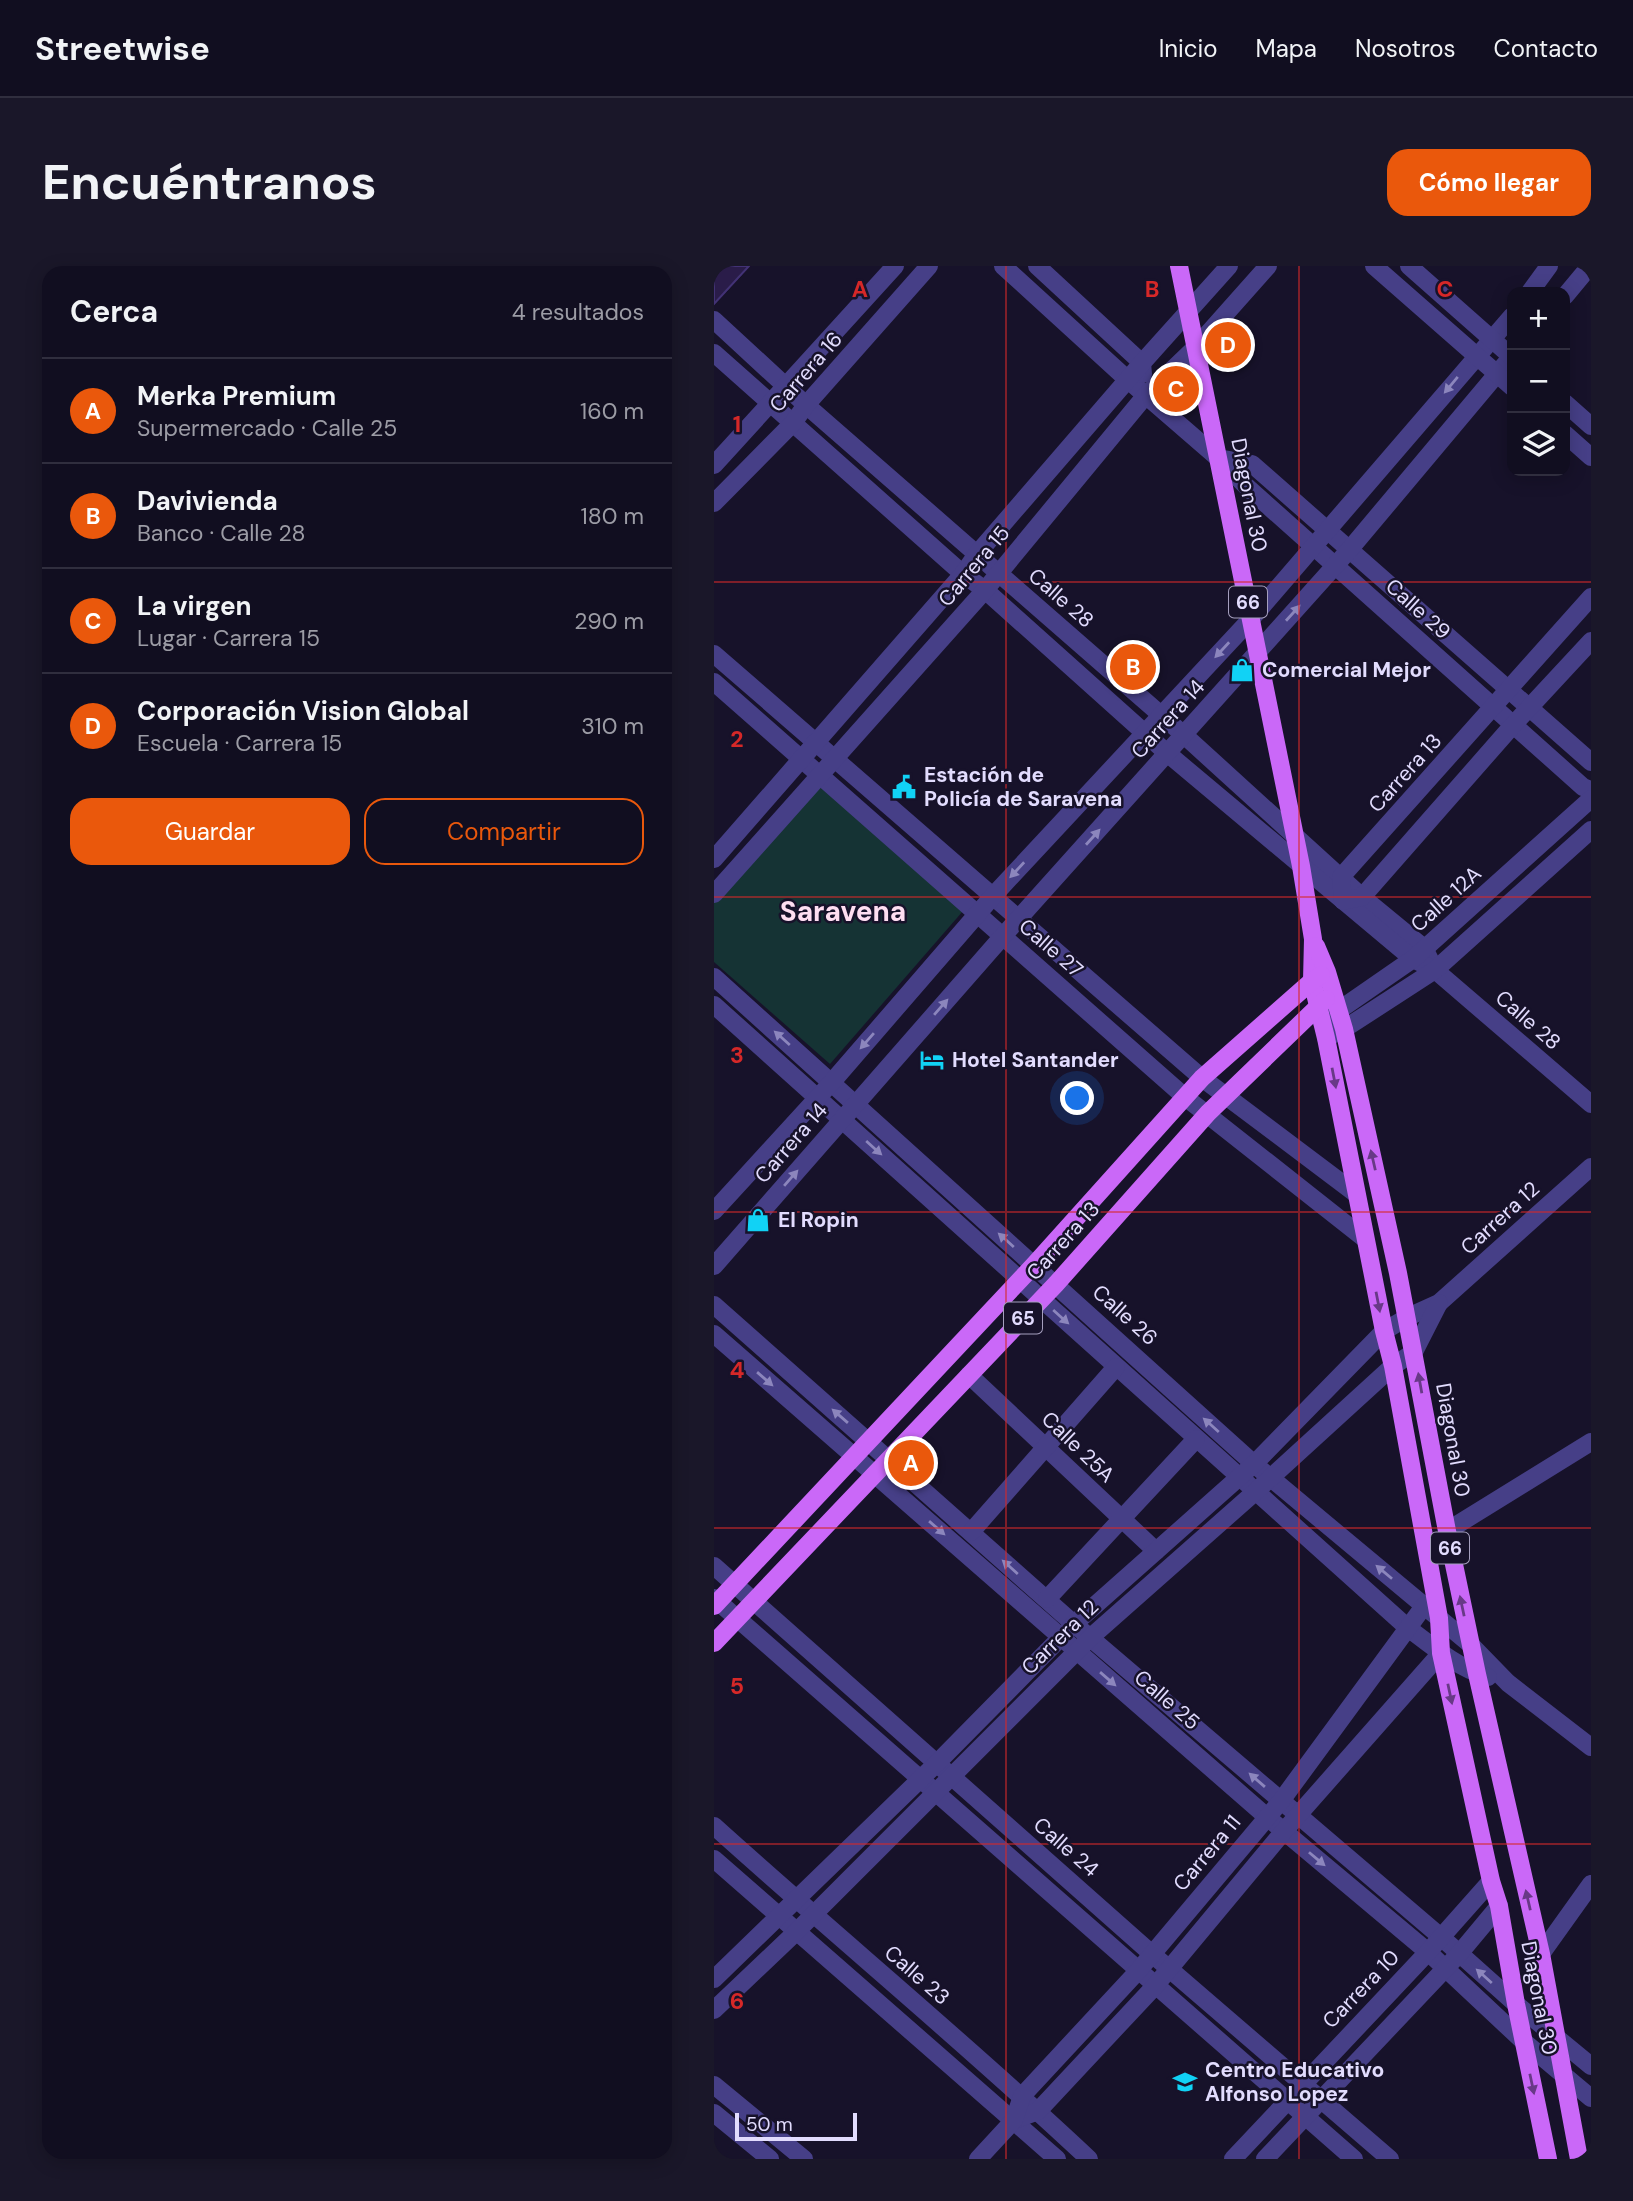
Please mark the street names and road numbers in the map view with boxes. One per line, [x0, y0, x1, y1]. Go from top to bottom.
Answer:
street label: Carrera 16 [763, 326, 849, 418]
street label: Diagonal 30 [1224, 436, 1274, 554]
street label: Carrera 15 [932, 520, 1016, 612]
street label: Calle 28 [1022, 562, 1100, 634]
street label: Calle 29 [1379, 572, 1457, 646]
road number: 66 [1229, 586, 1267, 618]
street label: Carrera 14 [1125, 673, 1211, 765]
street label: Carrera 13 [1362, 727, 1448, 819]
street label: Calle 12A [1405, 860, 1487, 938]
street label: Calle 27 [1013, 912, 1089, 984]
street label: Calle 28 [1489, 984, 1567, 1056]
street label: Carrera 14 [748, 1097, 834, 1189]
street label: Carrera 12 [1455, 1175, 1545, 1261]
street label: Carrera 13 [1020, 1195, 1106, 1287]
street label: Calle 26 [1086, 1278, 1164, 1352]
road number: 65 [1004, 1302, 1042, 1334]
street label: Diagonal 30 [1429, 1381, 1477, 1499]
street label: Calle 25A [1035, 1405, 1121, 1489]
road number: 66 [1431, 1532, 1469, 1564]
street label: Carrera 12 [1015, 1593, 1105, 1681]
street label: Calle 25 [1128, 1664, 1206, 1736]
street label: Carrera 11 [1167, 1809, 1247, 1897]
street label: Calle 24 [1027, 1811, 1105, 1883]
street label: Calle 23 [878, 1939, 956, 2011]
street label: Diagonal 30 [1514, 1939, 1564, 2057]
street label: Carrera 10 [1316, 1944, 1406, 2034]

